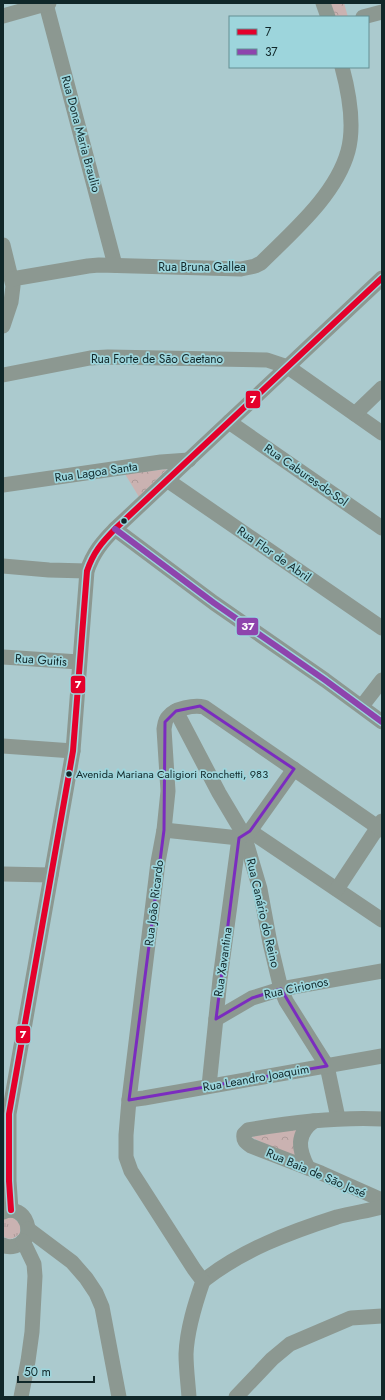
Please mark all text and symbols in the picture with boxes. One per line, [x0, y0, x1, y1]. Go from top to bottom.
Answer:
legend [229, 16, 369, 68]
text: 7 [265, 23, 272, 41]
text: 37 [265, 43, 278, 61]
street label: Rua Dona Maria Braulio [57, 74, 105, 195]
street label: Rua Bruna Gallea [158, 258, 246, 276]
street label: Rua Forte de São Caetano [91, 350, 224, 368]
line badge: 7 [245, 390, 261, 409]
text: 7 [250, 391, 257, 407]
street label: Rua Cabures-do-Sol [260, 439, 352, 511]
street label: Rua Lagoa Santa [53, 457, 139, 487]
unlabelled marker [119, 516, 129, 526]
street label: Rua Flor de Abril [233, 522, 315, 586]
line badge: 37 [236, 617, 259, 636]
text: 37 [241, 618, 255, 634]
street label: Rua Guitis [14, 649, 68, 671]
line badge: 7 [70, 675, 86, 694]
text: 7 [75, 676, 82, 692]
place label: Avenida Mariana Caligiori Ronchetti, 983 [76, 766, 268, 782]
marker: Avenida Mariana Caligiori Ronchetti, 983 [64, 769, 74, 779]
street label: Rua Canário do Reino [242, 857, 284, 970]
street label: Rua João Ricardo [140, 858, 168, 947]
street label: Rua Xavantina [209, 926, 237, 998]
street label: Rua Cirionos [262, 972, 330, 1004]
line badge: 7 [15, 1025, 31, 1044]
text: 7 [20, 1026, 27, 1042]
street label: Rua Leandro Joaquim [201, 1060, 311, 1096]
street label: Rua Baia de São José [263, 1144, 369, 1202]
scale bar [18, 1358, 94, 1384]
text: 50 m [24, 1363, 51, 1381]

